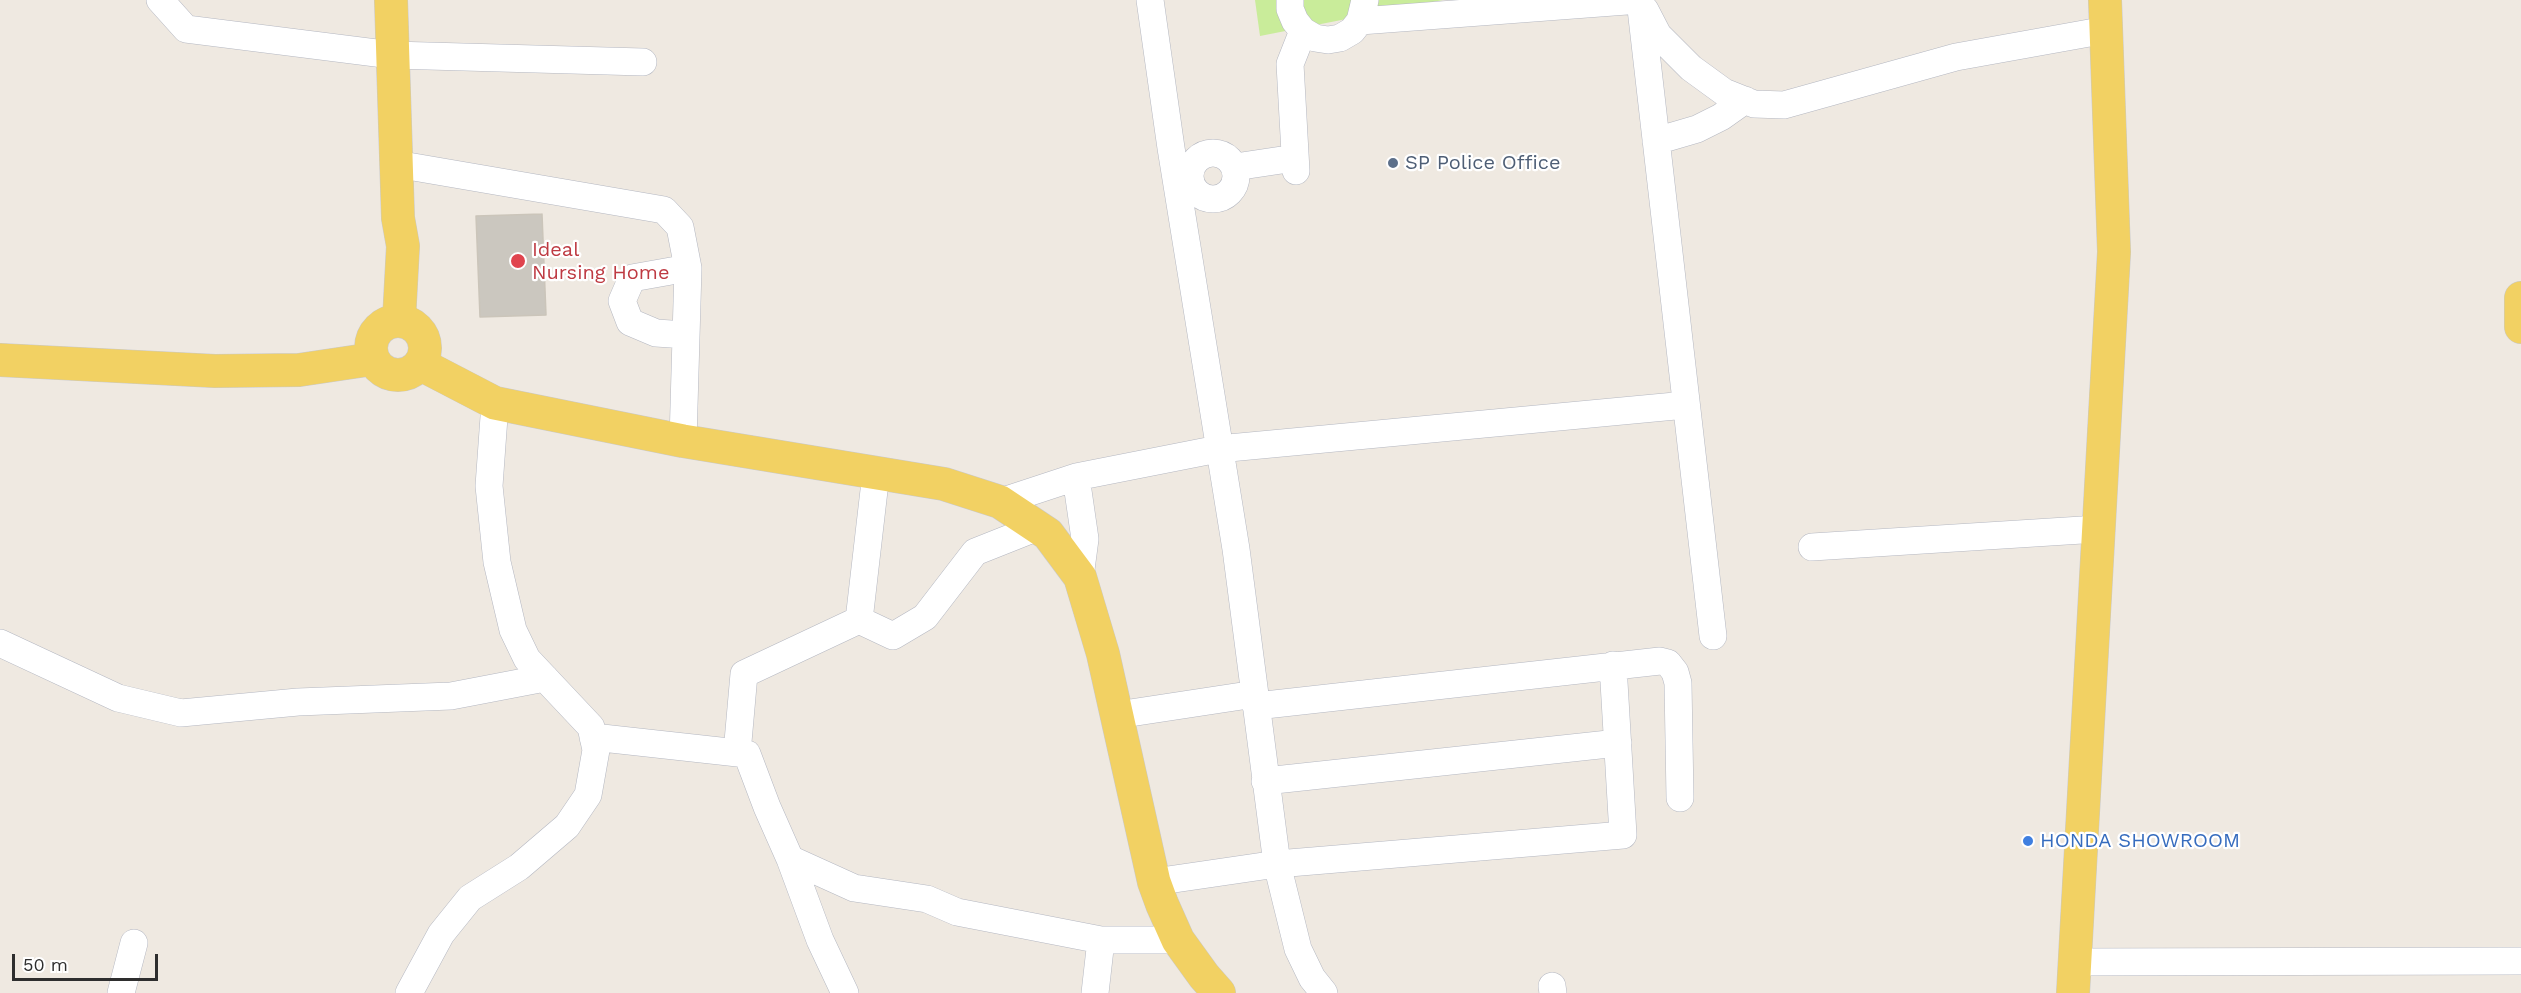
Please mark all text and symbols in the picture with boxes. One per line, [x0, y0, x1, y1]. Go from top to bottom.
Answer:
place label: SP Police Office [1405, 151, 1561, 175]
marker: SP Police Office [1386, 156, 1400, 170]
place label: Ideal Nursing Home [532, 238, 669, 285]
marker: Ideal Nursing Home [509, 252, 527, 270]
place label: HONDA SHOWROOM [2040, 829, 2240, 853]
marker: HONDA SHOWROOM [2021, 834, 2035, 848]
scale bar [15, 942, 160, 980]
text: 50 m [23, 954, 68, 975]

